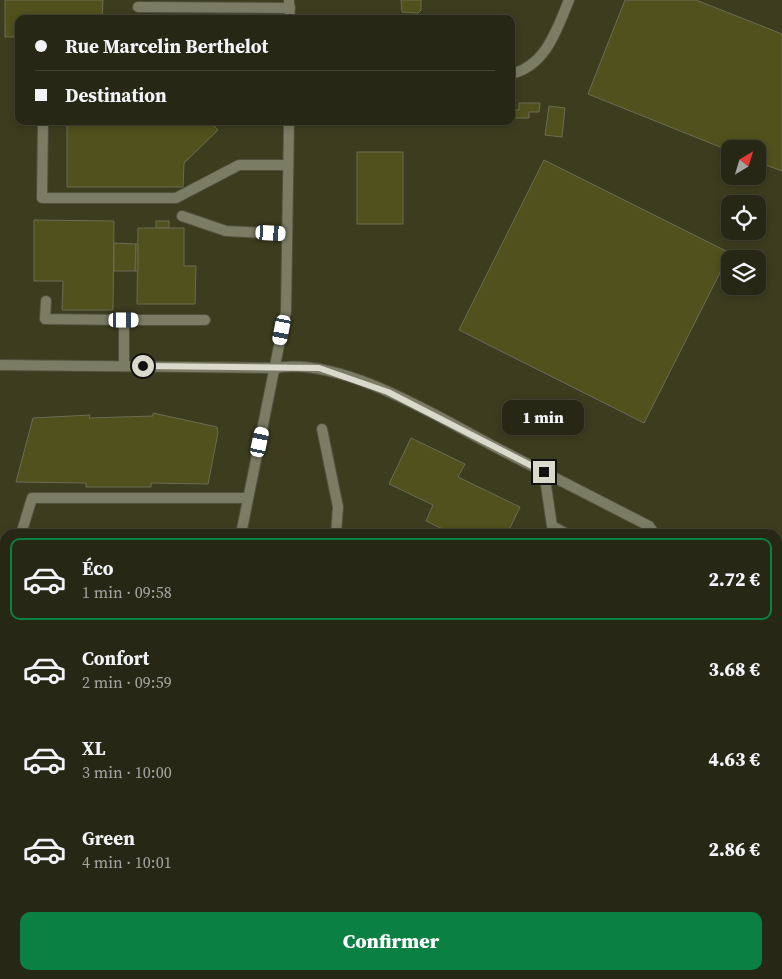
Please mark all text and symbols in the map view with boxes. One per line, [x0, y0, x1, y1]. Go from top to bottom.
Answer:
text: Rue Marcelin Berthelot [65, 33, 268, 59]
text: Destination [65, 82, 167, 108]
north arrow [721, 140, 766, 185]
map controls [721, 140, 766, 295]
button: locate [721, 195, 766, 240]
car [255, 225, 286, 241]
button: layers [721, 250, 766, 295]
car [109, 313, 139, 328]
car [271, 314, 292, 346]
route start [132, 355, 154, 377]
callout: 1 min [503, 400, 585, 434]
text: 1 min [522, 406, 564, 428]
car [249, 426, 270, 458]
route end [533, 461, 555, 483]
text: Éco [82, 555, 114, 581]
icon: car [22, 557, 67, 602]
text: 2.72 € [708, 566, 760, 592]
text: 1 min · 09:58 [82, 581, 172, 603]
text: Confort [82, 645, 149, 671]
icon: car [22, 647, 67, 692]
text: 3.68 € [708, 656, 760, 682]
text: 2 min · 09:59 [82, 671, 172, 693]
text: XL [82, 735, 105, 761]
icon: car [22, 737, 67, 782]
text: 4.63 € [708, 746, 760, 772]
text: 3 min · 10:00 [82, 761, 172, 783]
text: Green [82, 825, 135, 851]
icon: car [22, 827, 67, 872]
text: 2.86 € [708, 836, 760, 862]
text: 4 min · 10:01 [82, 851, 172, 873]
button: Confirmer [20, 912, 762, 970]

